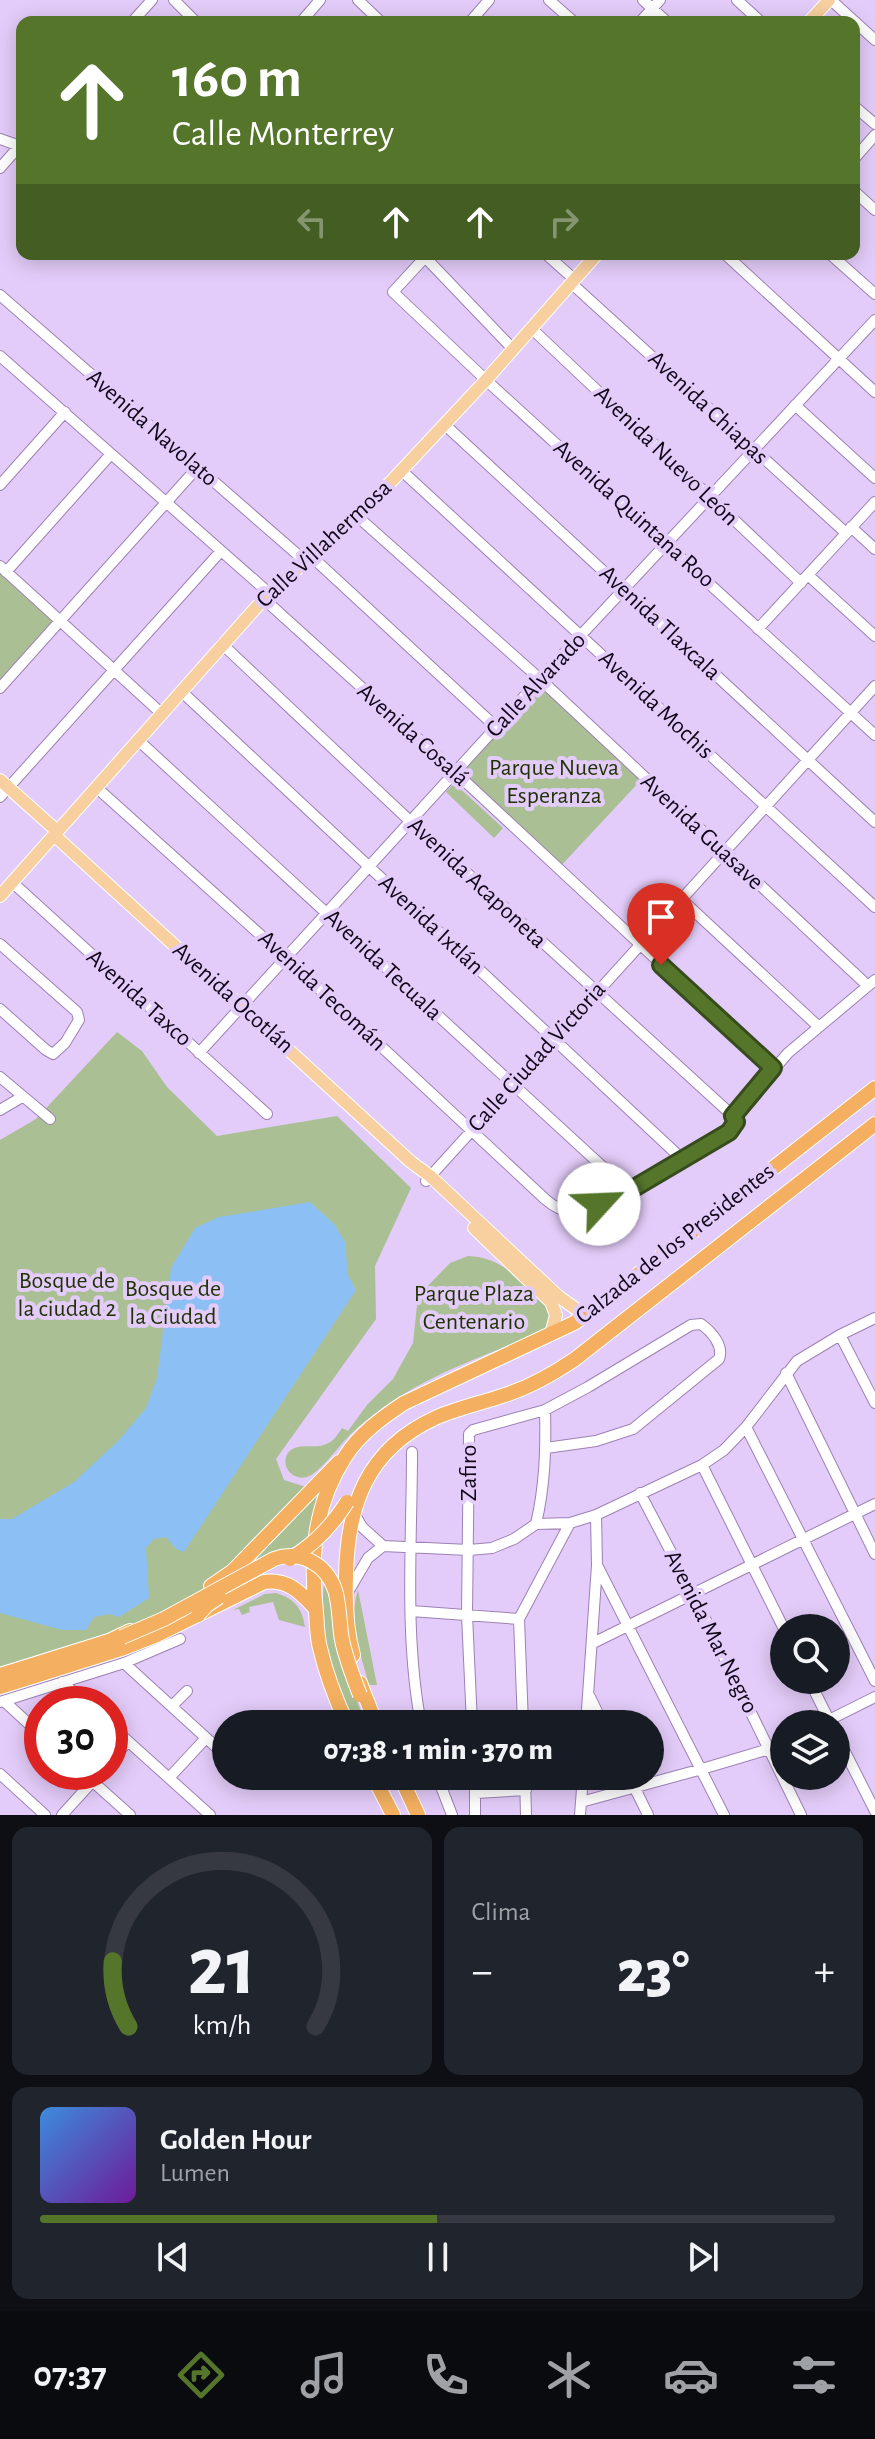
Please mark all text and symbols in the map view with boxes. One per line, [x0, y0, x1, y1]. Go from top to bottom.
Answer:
icon: ahead [40, 48, 144, 152]
text: 160 m [172, 51, 302, 107]
text: Calle Monterrey [172, 116, 394, 152]
icon: left [290, 200, 334, 244]
icon: ahead [374, 200, 418, 244]
icon: ahead [458, 200, 502, 244]
icon: right [542, 200, 586, 244]
street label: Avenida Chiapas [643, 347, 773, 469]
street label: Avenida Navolato [82, 365, 222, 491]
street label: Avenida Nuevo León [589, 382, 743, 530]
street label: Avenida Quintana Roo [549, 436, 719, 592]
street label: Calle Villahermosa [252, 476, 396, 612]
street label: Avenida Tlaxcala [595, 561, 725, 685]
street label: Calle Alvarado [482, 628, 590, 742]
street label: Avenida Mochis [594, 646, 718, 764]
street label: Avenida Cosalá [353, 679, 473, 791]
park label: Parque Nueva Esperanza [489, 756, 619, 808]
street label: Avenida Guasave [636, 769, 768, 895]
street label: Avenida Acaponeta [403, 813, 551, 953]
street label: Avenida Ixtlán [374, 871, 488, 979]
pin [627, 883, 695, 965]
icon: arrive [639, 895, 683, 939]
street label: Avenida Tecuala [320, 905, 446, 1025]
street label: Avenida Tecomán [254, 926, 390, 1056]
street label: Avenida Ocotlán [168, 938, 298, 1058]
street label: Avenida Taxco [82, 945, 196, 1051]
street label: Calle Ciudad Victoria [464, 977, 610, 1137]
street label: Calzada de los Presidentes [571, 1159, 779, 1329]
position arrow [557, 1162, 641, 1246]
park label: Bosque de la ciudad 2 [17, 1269, 117, 1321]
park label: Bosque de la Ciudad [125, 1277, 221, 1329]
park label: Parque Plaza Centenario [414, 1282, 534, 1334]
street label: Zafiro [457, 1445, 481, 1501]
street label: Avenida Mar Negro [660, 1547, 762, 1717]
map controls [770, 1614, 850, 1790]
button: search [770, 1614, 850, 1694]
speed limit sign: 30 [24, 1686, 128, 1790]
button: layers [770, 1710, 850, 1790]
text: 07:38 · 1 min · 370 m [323, 1735, 553, 1765]
text: Clima [472, 1899, 531, 1925]
text: 21 [187, 1926, 256, 2010]
text: 23° [617, 1943, 690, 2003]
text: − [472, 1950, 493, 1994]
text: + [814, 1950, 835, 1994]
text: km/h [192, 2011, 251, 2040]
text: Golden Hour [160, 2125, 312, 2155]
text: Lumen [160, 2160, 230, 2186]
icon: previous [151, 2235, 195, 2279]
icon: pause [416, 2235, 460, 2279]
icon: next [681, 2235, 725, 2279]
icon: directions [173, 2347, 229, 2403]
icon: music [296, 2347, 352, 2403]
icon: phone [418, 2347, 474, 2403]
icon: climate [541, 2347, 597, 2403]
icon: car [663, 2347, 719, 2403]
icon: filters [786, 2347, 842, 2403]
text: 07:37 [33, 2357, 107, 2393]

